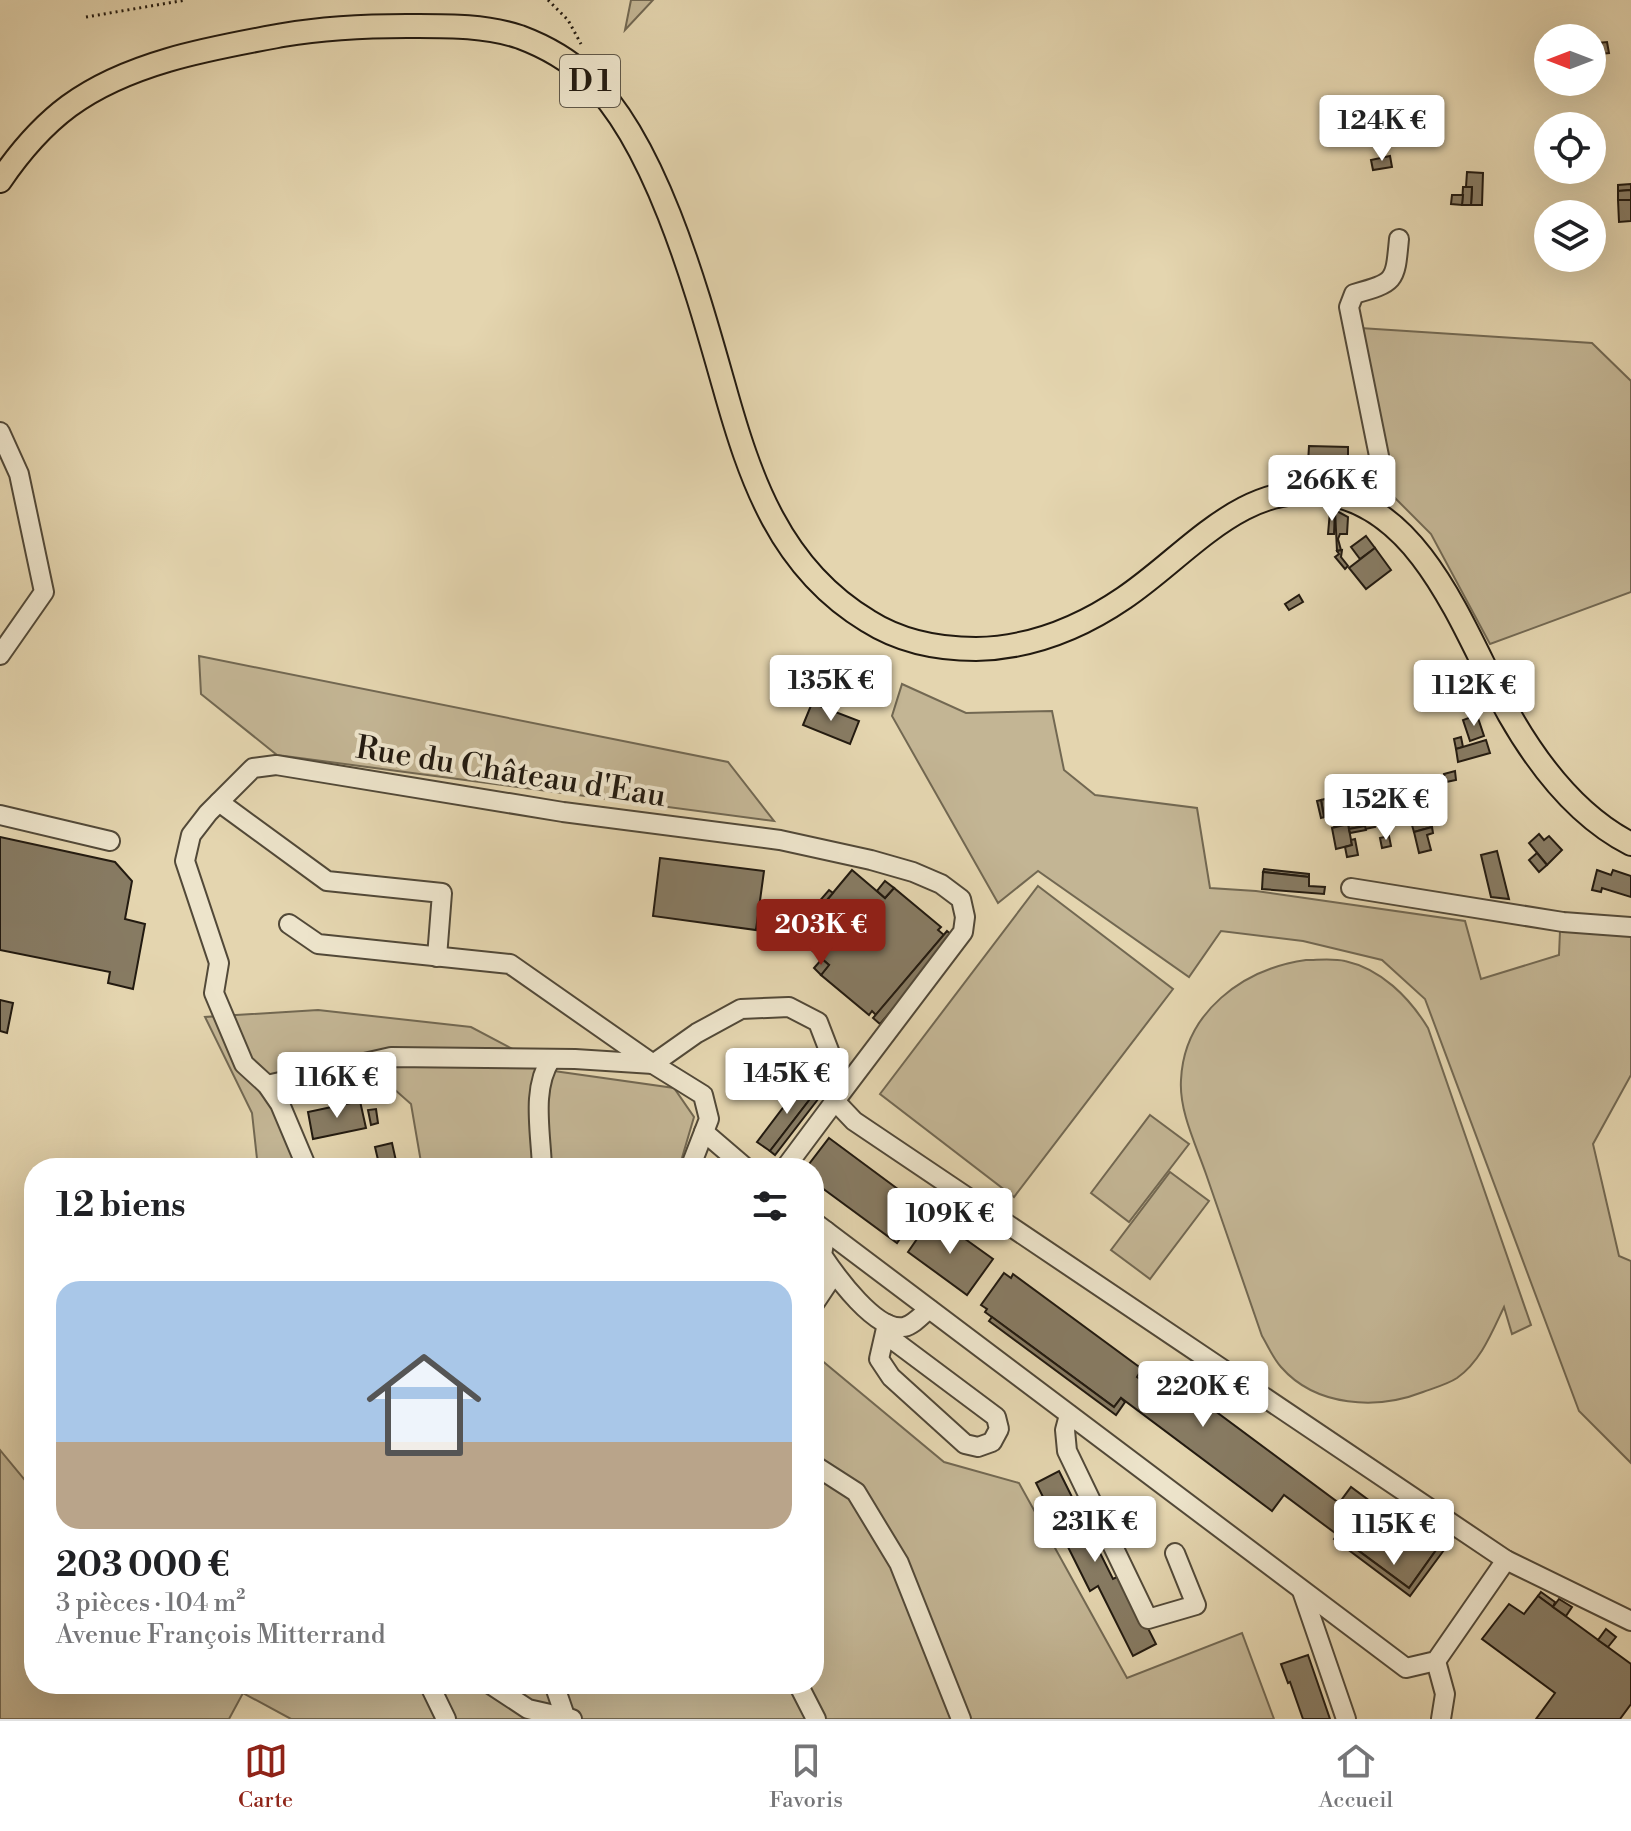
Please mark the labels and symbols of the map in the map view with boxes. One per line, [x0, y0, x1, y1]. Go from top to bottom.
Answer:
north arrow [1534, 24, 1606, 96]
road number: D 1 [560, 55, 620, 107]
pin: 124K € [1317, 95, 1447, 163]
pin: 266K € [1267, 455, 1397, 523]
pin: 135K € [766, 655, 896, 723]
pin: 112K € [1409, 660, 1539, 728]
street label: Rue du Château d'Eau [353, 728, 669, 816]
pin: 152K € [1321, 774, 1451, 842]
pin: 203K € [756, 899, 886, 967]
pin: 145K € [722, 1048, 852, 1116]
pin: 116K € [272, 1052, 402, 1120]
pin: 109K € [885, 1188, 1015, 1256]
pin: 220K € [1138, 1361, 1268, 1429]
pin: 231K € [1030, 1496, 1160, 1564]
pin: 115K € [1329, 1499, 1459, 1567]

